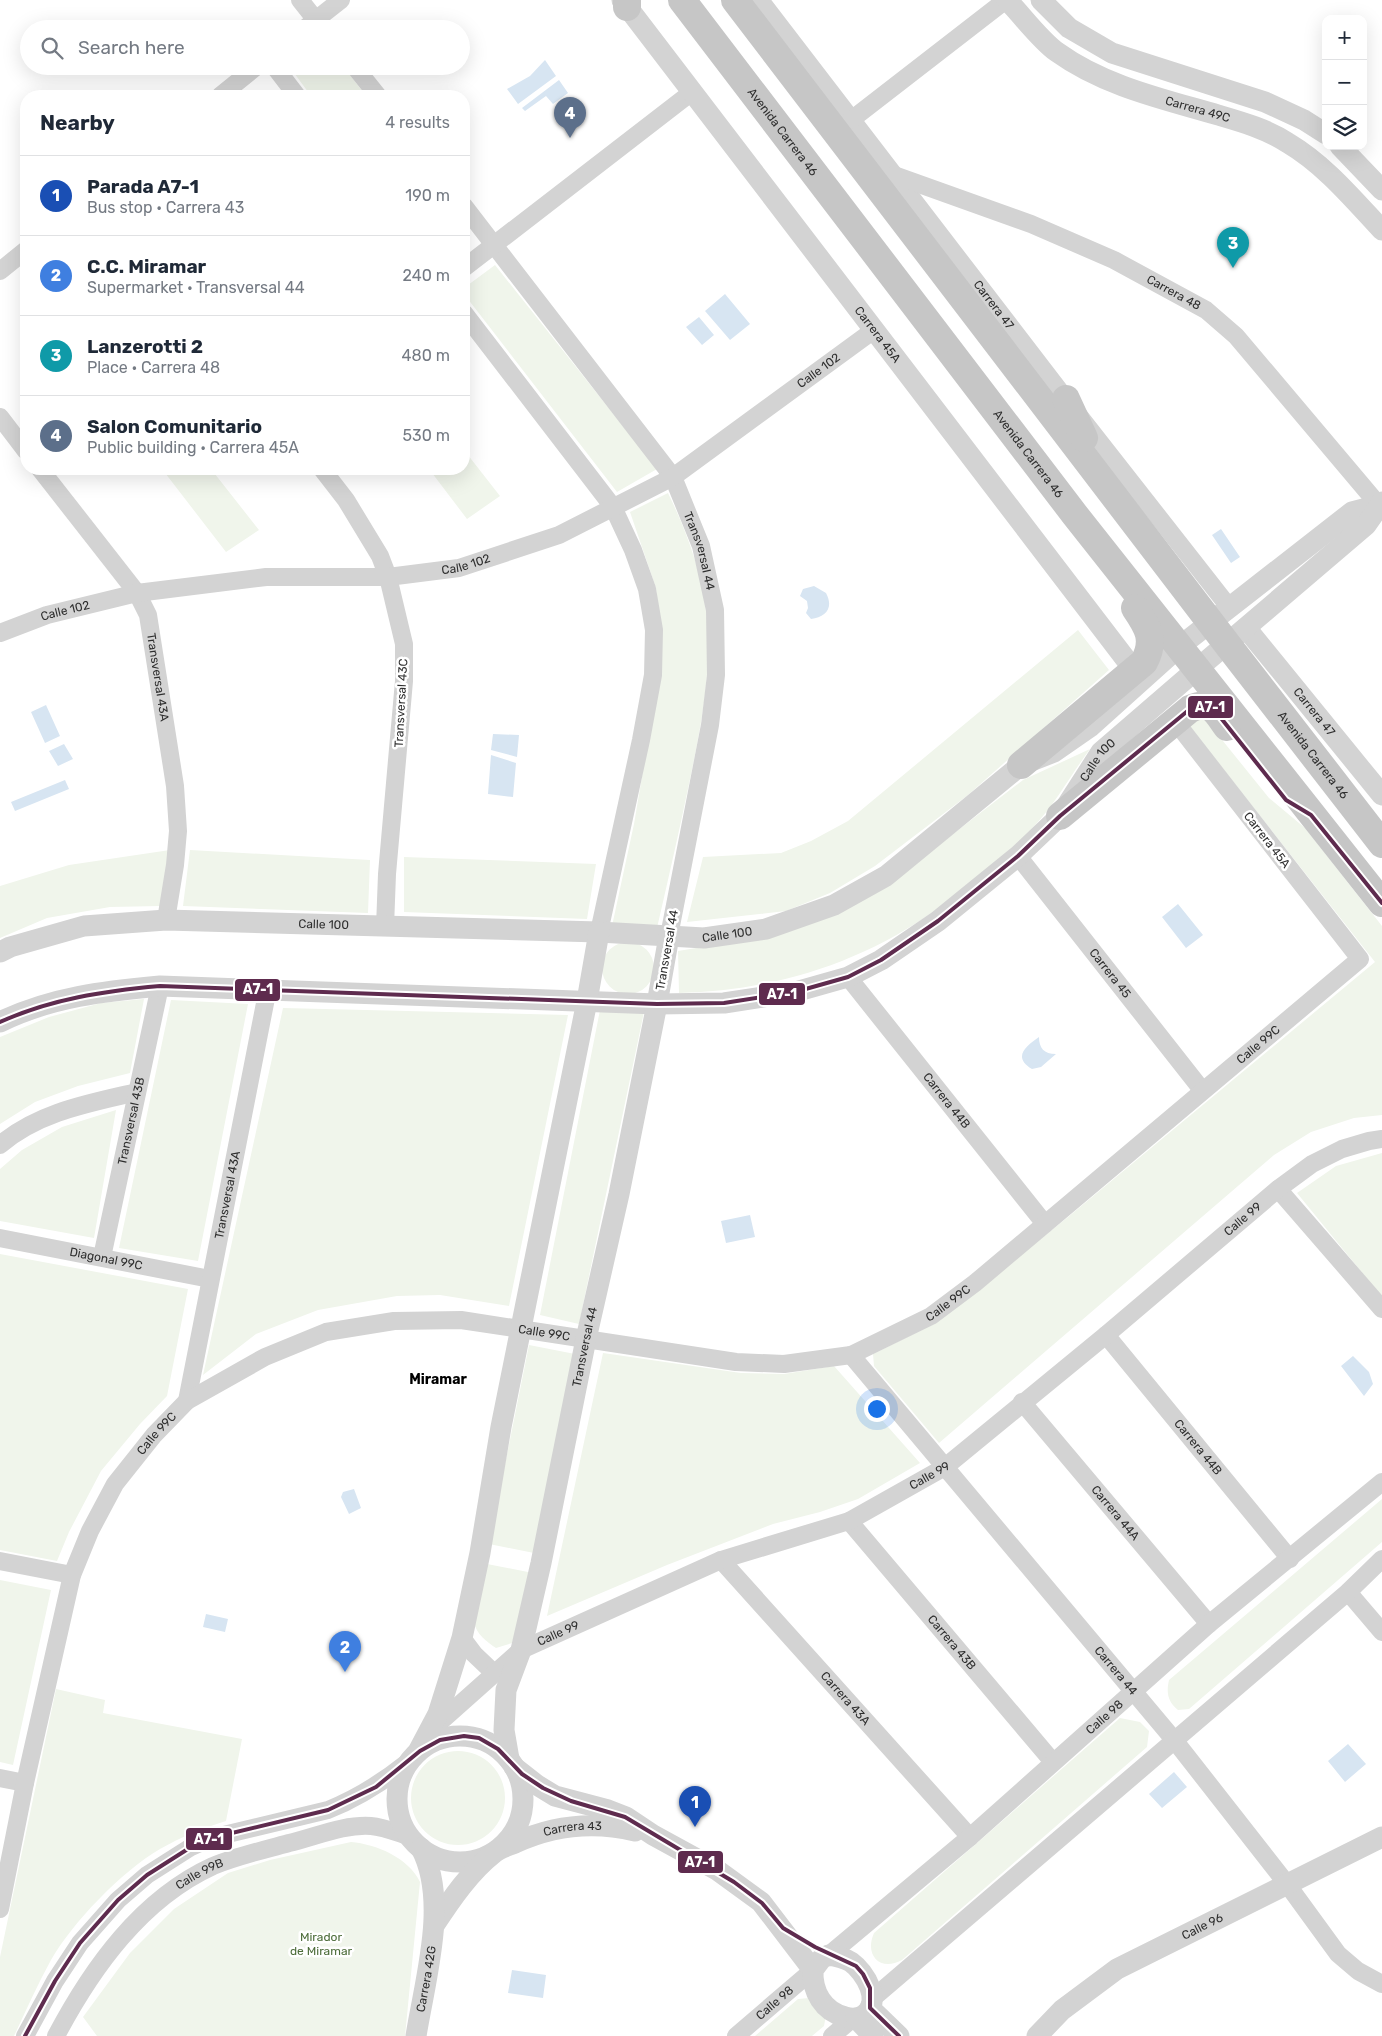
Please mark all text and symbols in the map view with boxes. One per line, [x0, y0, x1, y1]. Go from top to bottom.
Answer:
map controls [1322, 15, 1367, 150]
button: + [1322, 15, 1367, 60]
search box [20, 20, 470, 75]
icon: search [38, 34, 66, 62]
text: Search here [78, 36, 185, 59]
button: − [1322, 60, 1367, 105]
street label: Avenida Carrera 46 [745, 85, 821, 179]
street label: Carrera 49C [1164, 93, 1232, 125]
pin: 4 [554, 97, 586, 138]
button: layers [1322, 105, 1367, 150]
text: Nearby [40, 110, 115, 135]
text: 4 results [385, 113, 450, 132]
text: Parada A7-1 [87, 175, 199, 198]
text: 1 [52, 186, 60, 205]
text: 190 m [405, 186, 450, 205]
text: Bus stop · Carrera 43 [87, 198, 244, 217]
pin: 3 [1217, 227, 1249, 268]
text: C.C. Miramar [87, 255, 206, 278]
text: 2 [51, 266, 61, 285]
text: 240 m [403, 266, 450, 285]
street label: Carrera 48 [1144, 272, 1203, 313]
text: Supermarket · Transversal 44 [87, 278, 305, 297]
street label: Carrera 47 [971, 278, 1017, 332]
street label: Carrera 45A [852, 304, 904, 365]
text: Lanzerotti 2 [87, 335, 203, 358]
text: 3 [51, 346, 61, 365]
text: 480 m [402, 346, 450, 365]
street label: Calle 102 [794, 350, 843, 391]
text: Place · Carrera 48 [87, 358, 220, 377]
street label: Avenida Carrera 46 [990, 407, 1066, 501]
text: Salon Comunitario [87, 415, 262, 438]
text: 4 [51, 426, 61, 445]
text: 530 m [403, 426, 450, 445]
text: Public building · Carrera 45A [87, 438, 299, 457]
street label: Transversal 44 [681, 510, 718, 592]
street label: Calle 102 [441, 551, 492, 577]
street label: Calle 102 [39, 598, 91, 624]
street label: Transversal 43A [144, 632, 172, 722]
street label: Transversal 43C [392, 658, 410, 748]
street label: Carrera 47 [1291, 685, 1338, 739]
line badge: A7-1 [1187, 695, 1234, 719]
text: A7-1 [1195, 699, 1225, 716]
street label: Avenida Carrera 46 [1275, 709, 1351, 802]
street label: Calle 100 [1077, 736, 1118, 784]
street label: Carrera 45A [1241, 809, 1293, 871]
street label: Transversal 44 [653, 908, 681, 991]
street label: Calle 100 [298, 917, 349, 932]
street label: Calle 100 [701, 924, 753, 945]
street label: Carrera 45 [1086, 946, 1134, 1001]
line badge: A7-1 [234, 978, 281, 1002]
text: A7-1 [243, 981, 273, 998]
line badge: A7-1 [758, 982, 806, 1006]
text: A7-1 [767, 986, 797, 1003]
street label: Calle 99C [1234, 1022, 1283, 1067]
street label: Carrera 44B [920, 1070, 973, 1131]
street label: Transversal 43B [115, 1076, 147, 1166]
street label: Transversal 43A [212, 1150, 243, 1240]
street label: Calle 99 [1221, 1199, 1264, 1239]
street label: Diagonal 99C [68, 1245, 144, 1273]
street label: Calle 99C [924, 1282, 973, 1324]
street label: Transversal 44 [570, 1305, 600, 1388]
street label: Calle 99C [517, 1322, 571, 1344]
district label: Miramar [409, 1371, 467, 1388]
your location [864, 1396, 890, 1422]
street label: Calle 99C [134, 1409, 179, 1458]
street label: Carrera 44B [1171, 1417, 1225, 1478]
street label: Calle 99 [907, 1459, 953, 1493]
street label: Carrera 44A [1088, 1483, 1142, 1543]
street label: Carrera 43B [925, 1612, 979, 1672]
street label: Calle 99 [535, 1618, 581, 1649]
pin: 2 [329, 1631, 361, 1672]
street label: Carrera 44 [1091, 1643, 1141, 1698]
street label: Carrera 43A [818, 1669, 873, 1728]
street label: Calle 98 [1083, 1697, 1126, 1737]
pin: 1 [679, 1786, 711, 1827]
street label: Carrera 43 [542, 1819, 602, 1839]
line badge: A7-1 [185, 1827, 233, 1851]
text: A7-1 [194, 1831, 224, 1848]
line badge: A7-1 [677, 1850, 724, 1874]
text: A7-1 [685, 1854, 715, 1871]
street label: Calle 99B [173, 1856, 225, 1893]
street label: Calle 96 [1179, 1910, 1225, 1943]
park label: Mirador de Miramar [290, 1930, 353, 1958]
street label: Carrera 42G [413, 1945, 439, 2013]
street label: Calle 98 [753, 1983, 796, 2023]

